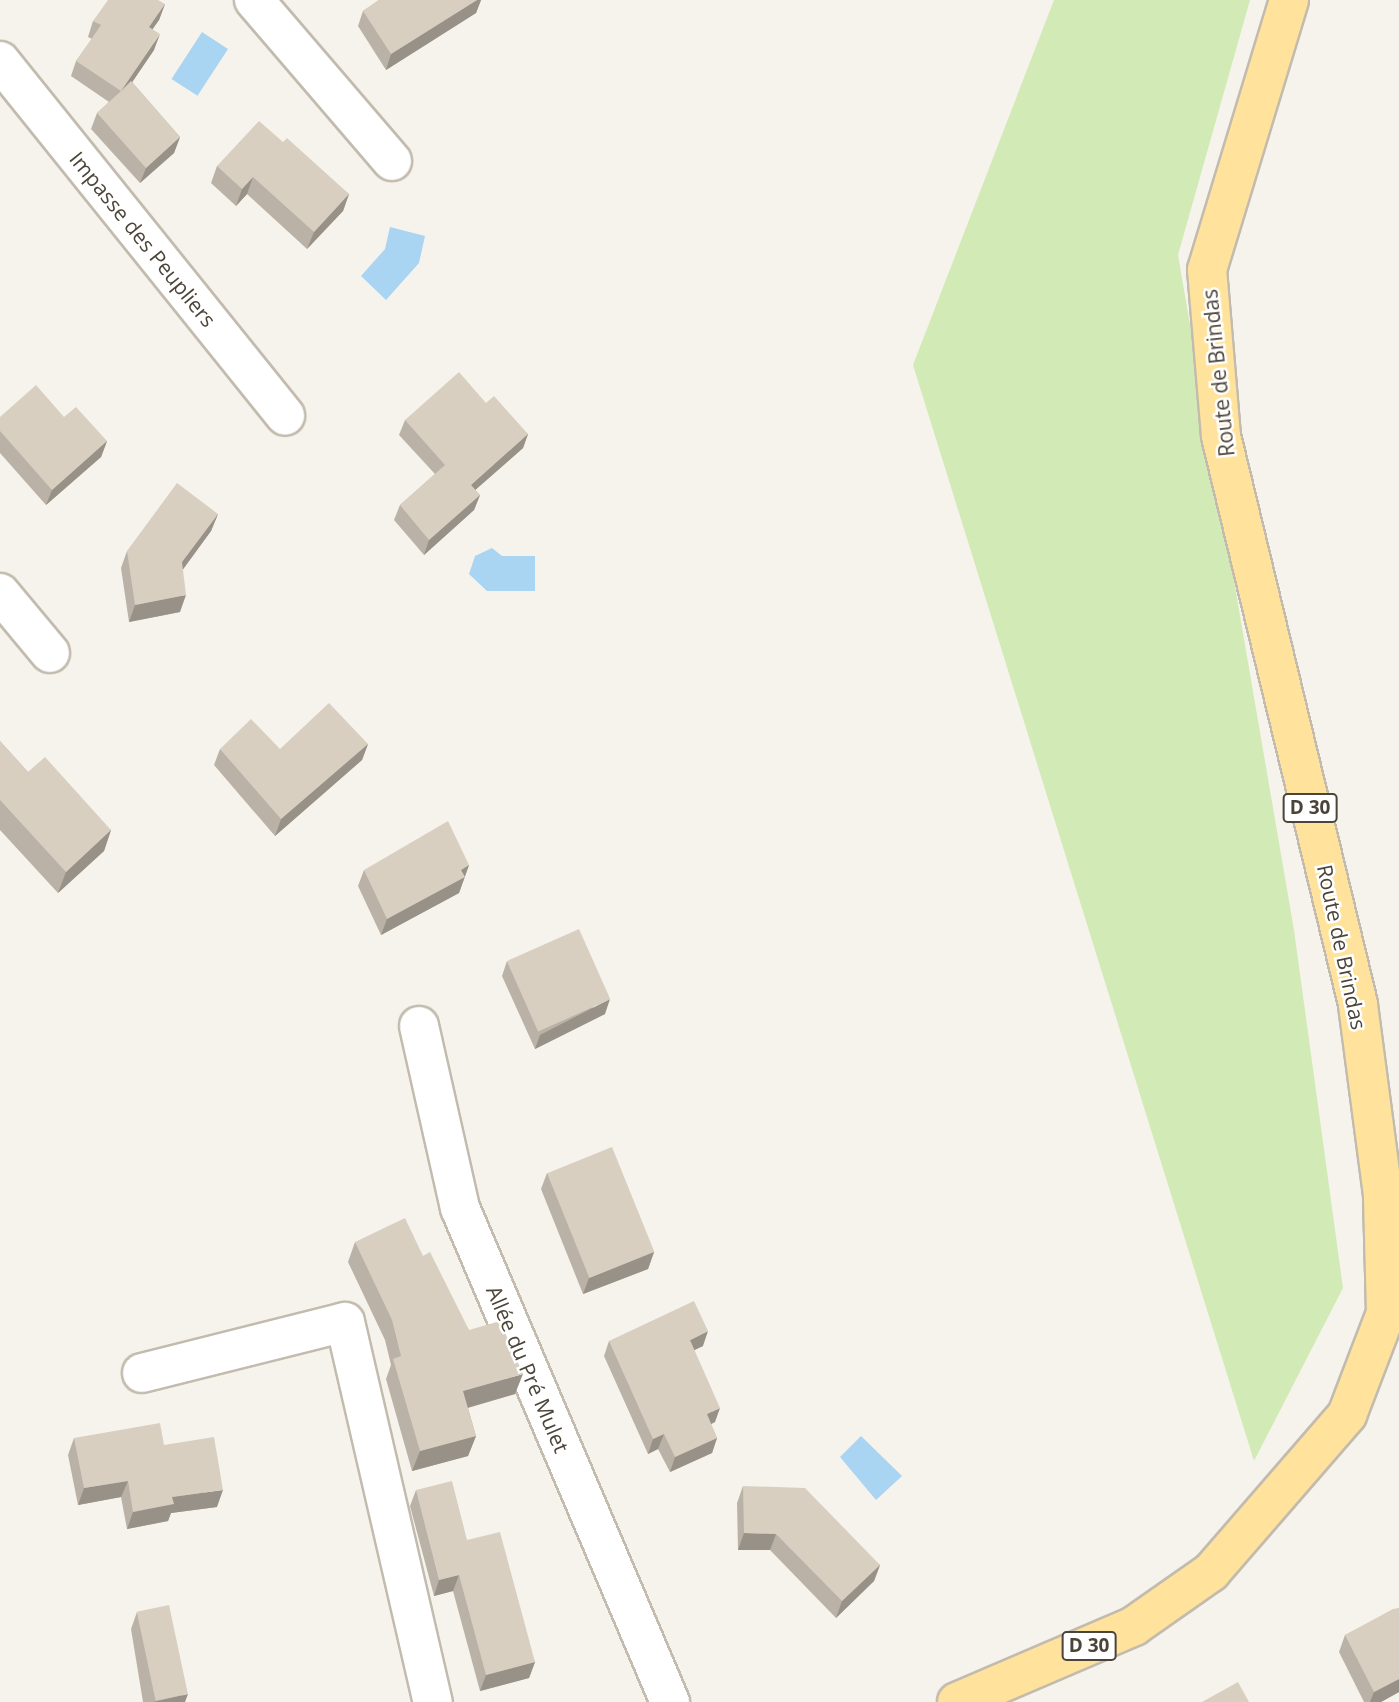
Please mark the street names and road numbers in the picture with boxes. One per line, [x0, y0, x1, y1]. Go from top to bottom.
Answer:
street label: Impasse des Peupliers [65, 146, 221, 332]
street label: Route de Brindas [1197, 288, 1239, 458]
road number: D 30 [1282, 792, 1338, 824]
street label: Route de Brindas [1312, 862, 1372, 1032]
street label: Allée du Pré Mulet [481, 1282, 575, 1456]
road number: D 30 [1061, 1630, 1117, 1662]

